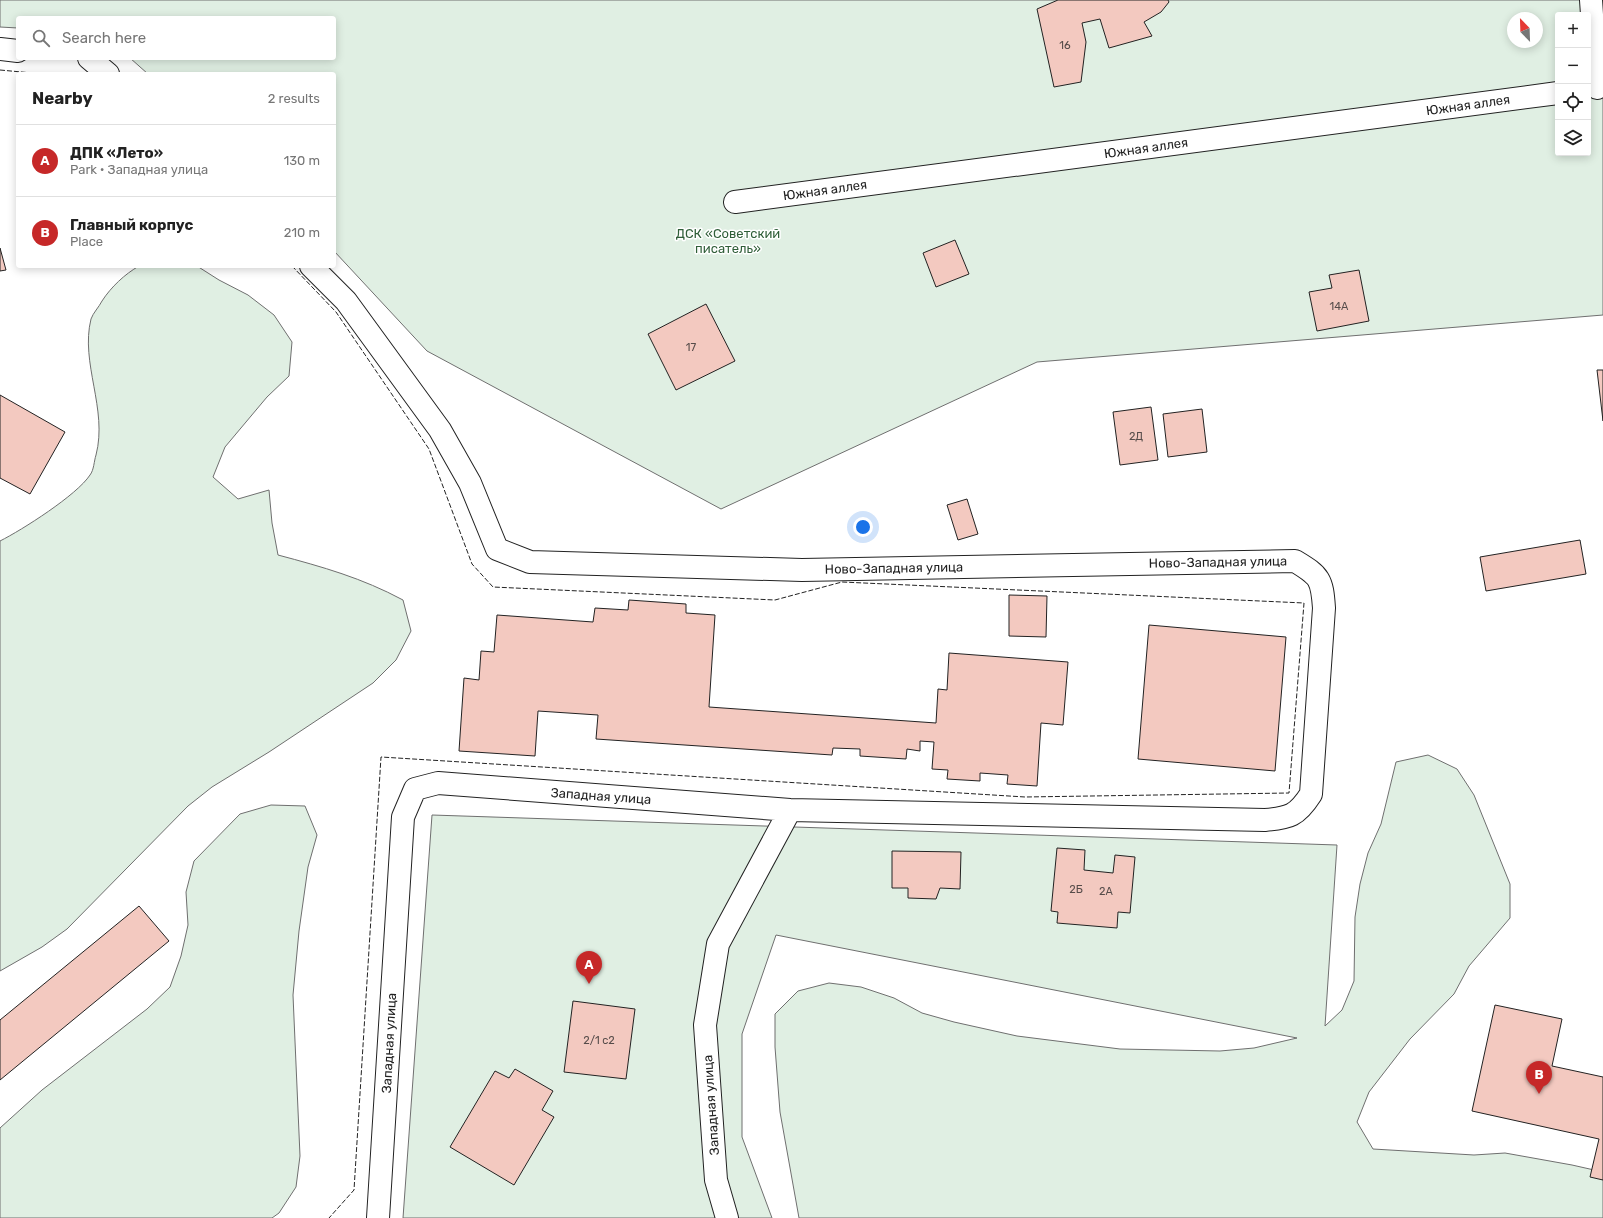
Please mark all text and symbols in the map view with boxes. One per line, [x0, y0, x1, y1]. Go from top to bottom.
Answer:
north arrow [1507, 12, 1543, 48]
map controls [1555, 12, 1591, 156]
button: + [1555, 12, 1591, 48]
search box [16, 16, 336, 60]
icon: search [30, 27, 52, 49]
text: Search here [62, 29, 146, 47]
house number: 16 [1059, 39, 1071, 52]
button: − [1555, 48, 1591, 84]
button: locate [1555, 84, 1591, 120]
text: Nearby [32, 88, 93, 108]
text: 2 results [268, 91, 320, 106]
street label: Южная аллея [1425, 92, 1511, 118]
button: layers [1555, 120, 1591, 156]
street label: Южная аллея [1103, 135, 1189, 161]
text: ДПК «Лето» [70, 144, 163, 162]
text: A [40, 153, 50, 168]
text: 130 m [284, 153, 320, 168]
text: Park · Западная улица [70, 162, 208, 177]
street label: Южная аллея [782, 177, 868, 203]
text: Главный корпус [70, 216, 193, 234]
text: B [40, 225, 50, 240]
text: 210 m [284, 225, 320, 240]
park label: ДСК «Советский писатель» [676, 226, 780, 256]
text: Place [70, 234, 103, 249]
house number: 14А [1330, 300, 1349, 313]
house number: 17 [686, 341, 697, 354]
house number: 2Д [1129, 430, 1143, 443]
your location [853, 517, 873, 537]
street label: Ново-Западная улица [1149, 553, 1287, 571]
street label: Ново-Западная улица [825, 559, 963, 577]
street label: Западная улица [550, 785, 652, 807]
house number: 2Б [1069, 883, 1083, 896]
house number: 2А [1099, 885, 1114, 898]
pin: A [576, 951, 602, 984]
street label: Западная улица [379, 992, 399, 1094]
house number: 2/1 с2 [583, 1034, 615, 1047]
street label: Западная улица [700, 1054, 722, 1156]
pin: B [1526, 1061, 1552, 1094]

